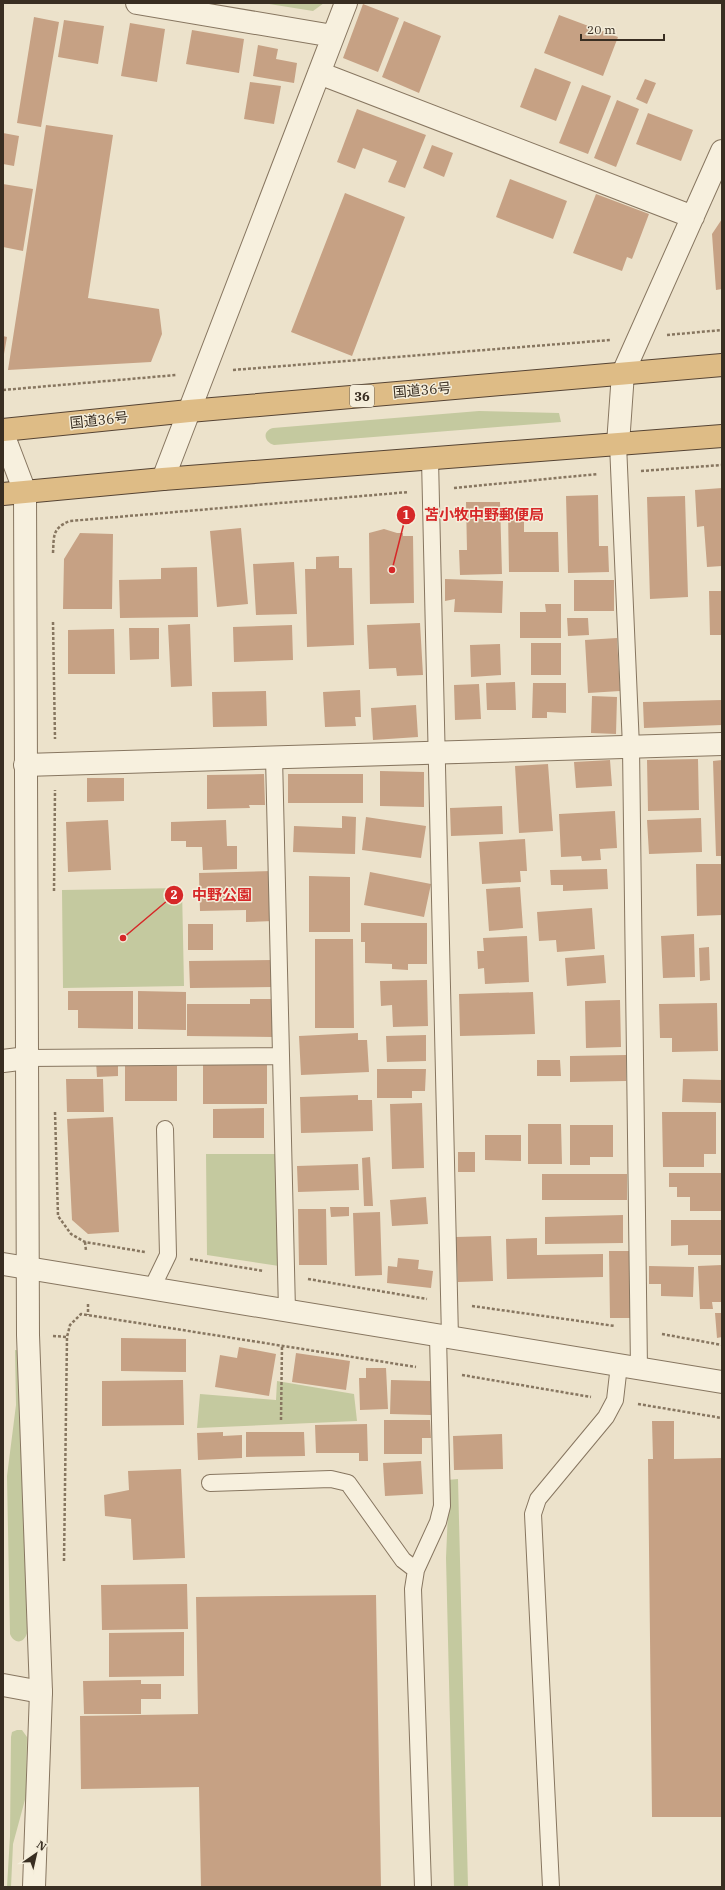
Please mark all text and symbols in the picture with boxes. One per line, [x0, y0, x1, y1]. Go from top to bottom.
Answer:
scale bar [581, 16, 664, 42]
text: 20 m [587, 22, 616, 37]
street label: 国道36号 [392, 378, 452, 402]
road number: 36 [350, 385, 374, 407]
street label: 国道36号 [69, 408, 129, 432]
callout: 苫小牧中野郵便局 [396, 501, 552, 528]
text: 苫小牧中野郵便局 [424, 505, 544, 524]
text: 1 [402, 507, 410, 522]
callout: 中野公園 [164, 881, 260, 908]
text: 中野公園 [192, 885, 252, 904]
text: 2 [170, 887, 178, 902]
north arrow [16, 1834, 56, 1874]
text: N [34, 1837, 49, 1854]

